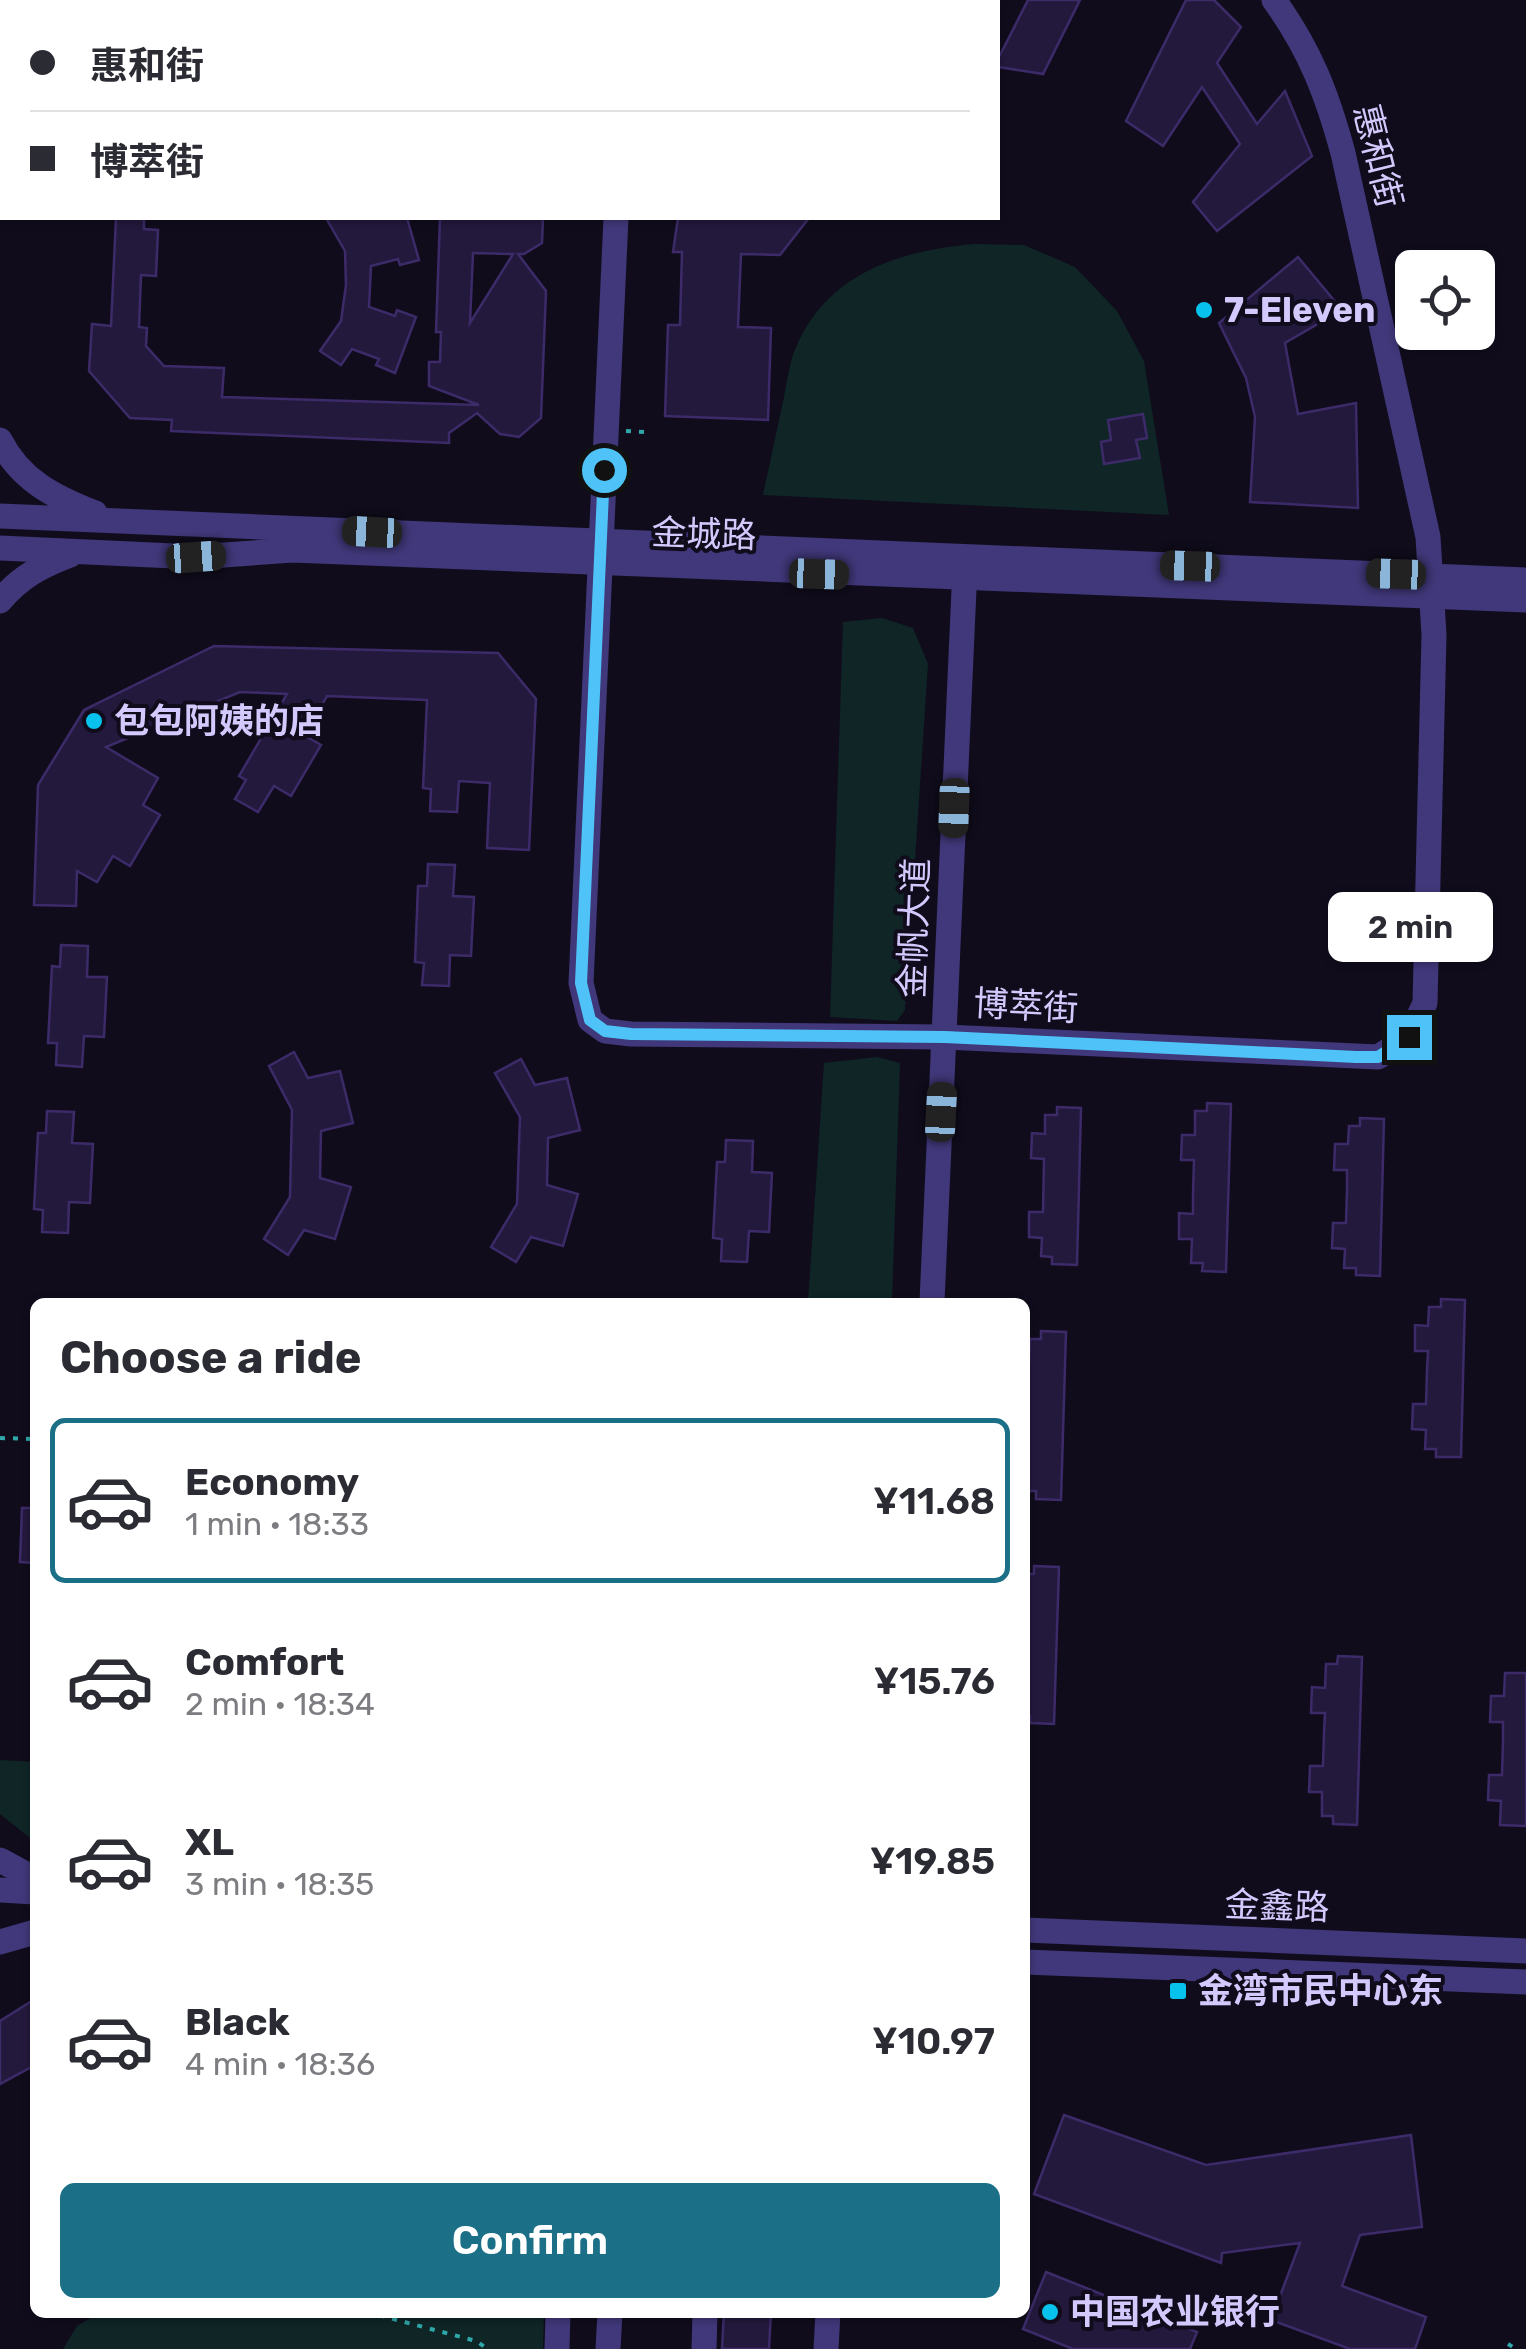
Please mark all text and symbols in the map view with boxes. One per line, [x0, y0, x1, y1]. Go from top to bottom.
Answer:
text: 惠和街 [90, 43, 204, 89]
street label: 惠和街 [1345, 100, 1411, 212]
text: 博萃街 [90, 139, 204, 185]
map controls [1395, 250, 1495, 350]
button: locate [1395, 250, 1495, 350]
place label: 7-Eleven [1224, 289, 1376, 331]
marker: 7-Eleven [1193, 299, 1215, 321]
route start [582, 448, 627, 493]
street label: 金城路 [651, 511, 757, 557]
car [341, 515, 403, 549]
car [165, 540, 227, 574]
car [1159, 550, 1221, 582]
car [788, 558, 850, 590]
car [1365, 558, 1427, 590]
place label: 包包阿姨的店 [114, 700, 324, 742]
marker: 包包阿姨的店 [83, 710, 105, 732]
car [938, 777, 970, 839]
street label: 金帆大道 [891, 857, 937, 999]
callout: 2 min [1326, 892, 1492, 962]
text: 2 min [1368, 908, 1453, 946]
street label: 博萃街 [972, 982, 1080, 1030]
route end [1387, 1015, 1432, 1060]
car [924, 1081, 958, 1143]
text: Choose a ride [60, 1331, 362, 1384]
icon: car [65, 1456, 155, 1546]
text: Economy [185, 1459, 359, 1505]
text: ¥11.68 [873, 1478, 995, 1524]
text: 1 min · 18:33 [185, 1505, 369, 1543]
icon: car [65, 1636, 155, 1726]
text: Comfort [185, 1639, 344, 1685]
text: ¥15.76 [874, 1658, 995, 1704]
text: 2 min · 18:34 [185, 1685, 375, 1723]
icon: car [65, 1816, 155, 1906]
text: XL [185, 1819, 234, 1865]
text: ¥19.85 [870, 1838, 995, 1884]
text: 3 min · 18:35 [185, 1865, 374, 1903]
street label: 金鑫路 [1224, 1883, 1330, 1929]
place label: 金湾市民中心东 [1198, 1970, 1443, 2012]
marker: 金湾市民中心东 [1167, 1980, 1189, 2002]
icon: car [65, 1996, 155, 2086]
text: Black [185, 1999, 290, 2045]
text: ¥10.97 [872, 2018, 995, 2064]
text: 4 min · 18:36 [185, 2045, 375, 2083]
button: Confirm [60, 2183, 1000, 2298]
place label: 中国农业银行 [1070, 2291, 1280, 2333]
marker: 中国农业银行 [1039, 2301, 1061, 2323]

